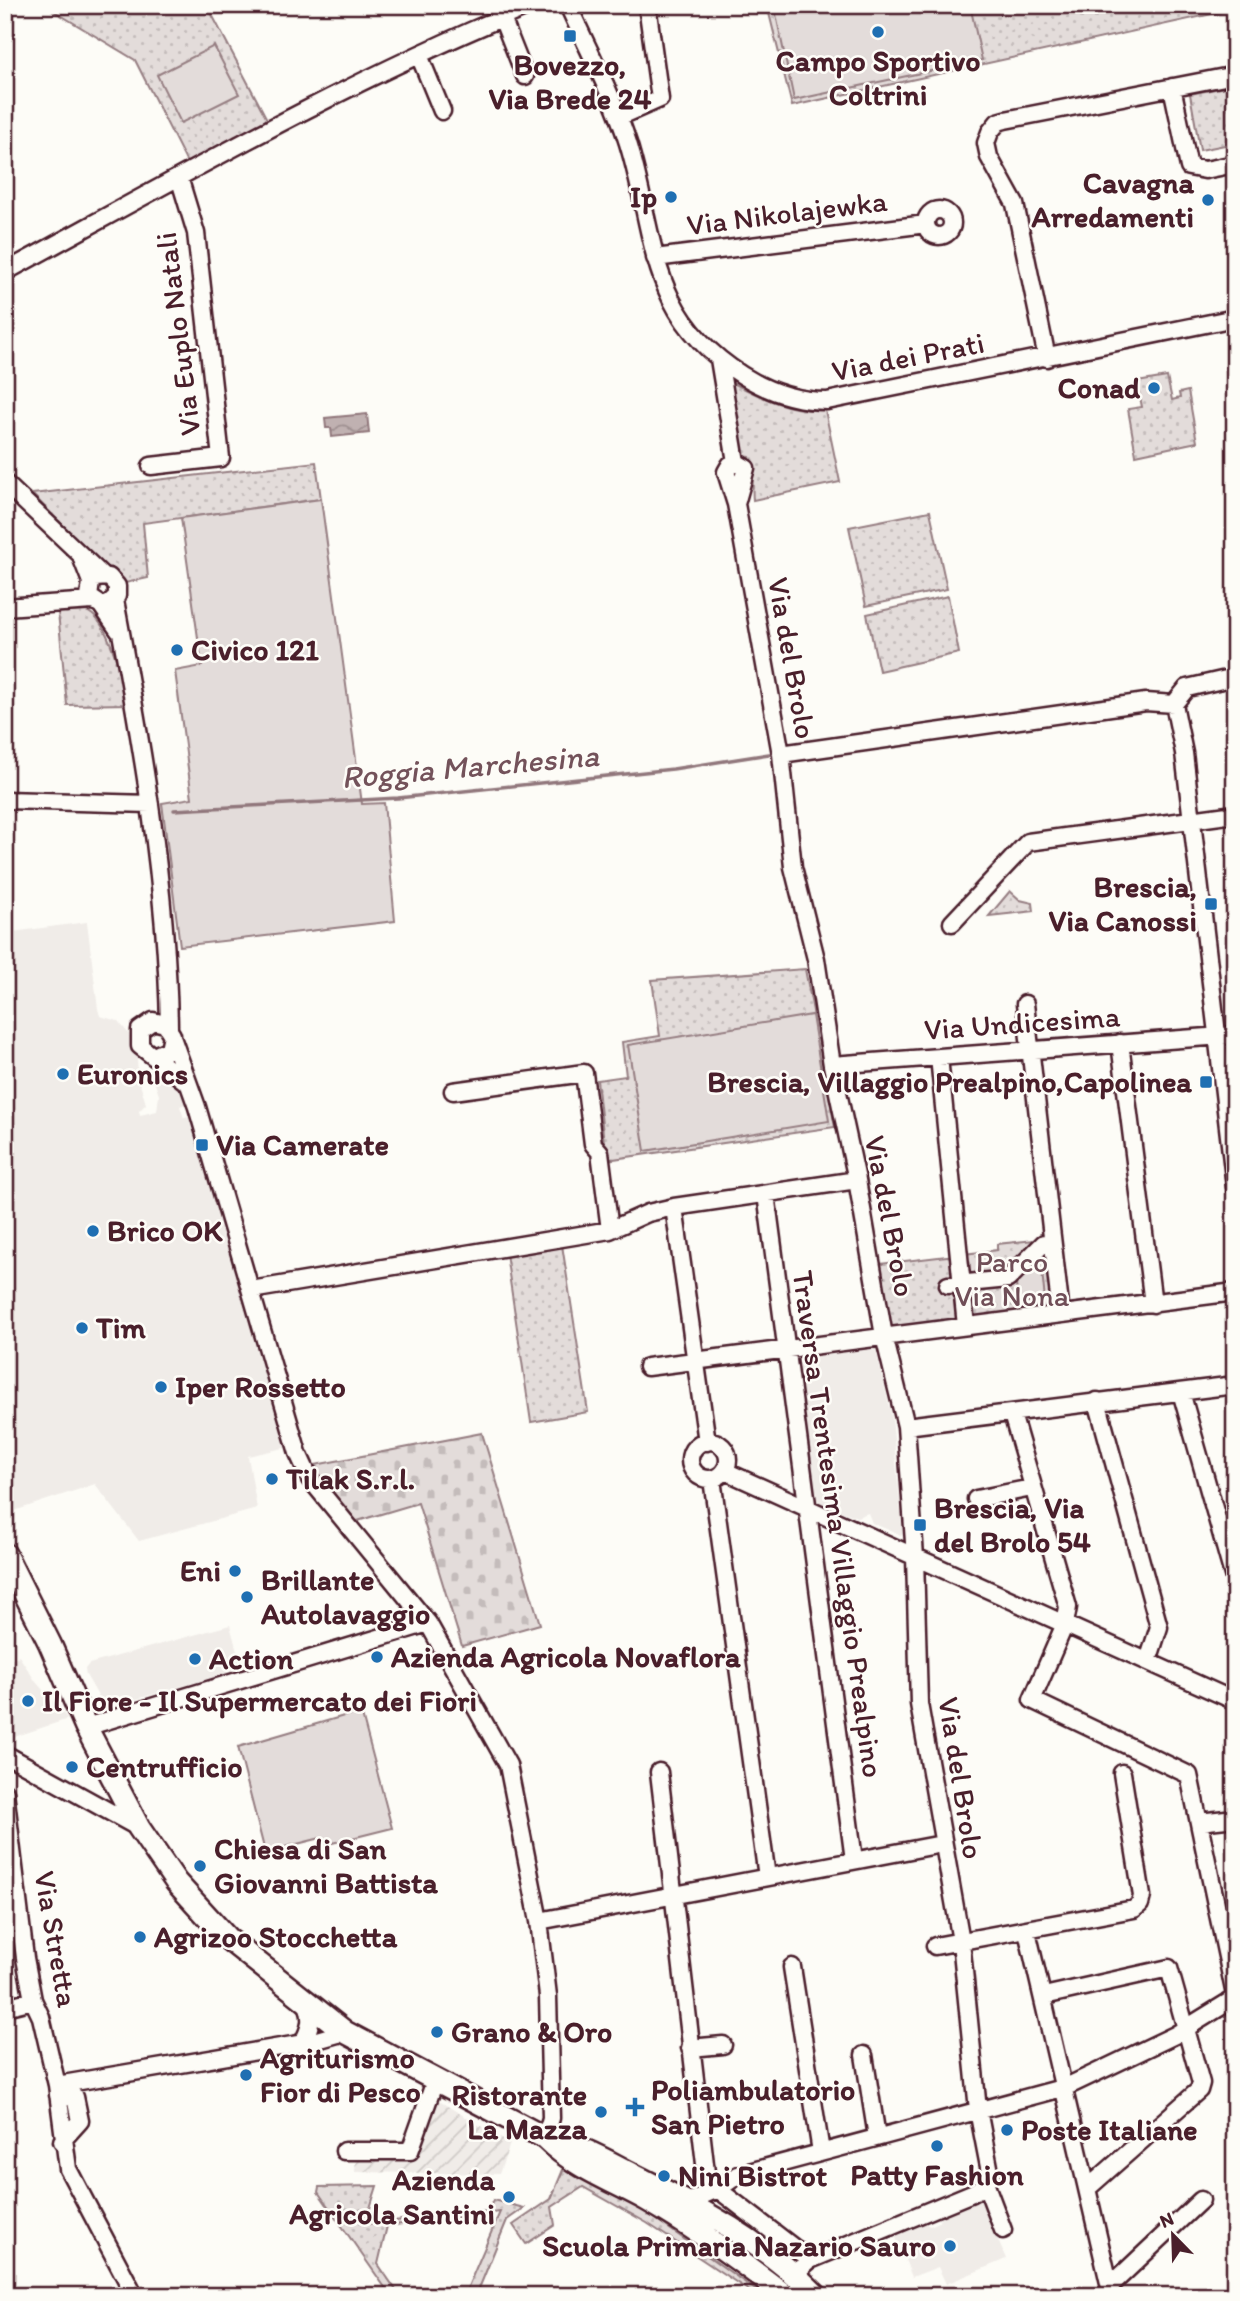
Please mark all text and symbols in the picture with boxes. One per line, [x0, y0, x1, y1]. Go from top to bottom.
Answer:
marker: Campo Sportivo Coltrini [870, 24, 886, 40]
marker: Bovezzo, Via Brede 24 [562, 28, 578, 44]
place label: Campo Sportivo Coltrini [776, 42, 980, 113]
place label: Bovezzo, Via Brede 24 [488, 46, 652, 117]
place label: Cavagna Arredamenti [1031, 164, 1194, 235]
place label: Ip [630, 178, 657, 215]
street label: Via Nikolajewka [685, 182, 890, 243]
marker: Ip [663, 189, 679, 205]
marker: Cavagna Arredamenti [1200, 192, 1216, 208]
street label: Via Euplo Natali [147, 230, 208, 438]
street label: Via dei Prati [829, 324, 987, 389]
place label: Conad [1058, 369, 1141, 406]
marker: Conad [1146, 380, 1162, 396]
street label: Via del Brolo [760, 574, 825, 742]
place label: Civico 121 [191, 631, 319, 668]
marker: Civico 121 [169, 642, 185, 658]
water label: Roggia Marchesina [340, 736, 601, 796]
place label: Brescia, Via Canossi [1049, 868, 1197, 939]
marker: Brescia, Via Canossi [1203, 896, 1219, 912]
street label: Via Undicesima [923, 997, 1122, 1048]
place label: Euronics [77, 1055, 188, 1092]
place label: Brescia, Villaggio Prealpino,Capolinea [707, 1063, 1192, 1100]
marker: Euronics [55, 1066, 71, 1082]
marker: Brescia, Villaggio Prealpino,Capolinea [1198, 1074, 1214, 1090]
place label: Via Camerate [216, 1126, 389, 1163]
street label: Via del Brolo [857, 1132, 924, 1300]
marker: Via Camerate [194, 1137, 210, 1153]
place label: Brico OK [107, 1212, 223, 1249]
marker: Brico OK [85, 1223, 101, 1239]
park label: Parco Via Nona [955, 1243, 1070, 1314]
street label: Traversa Trentesima Villaggio Prealpino [785, 1268, 892, 1780]
place label: Tim [95, 1309, 147, 1346]
marker: Tim [74, 1320, 90, 1336]
place label: Iper Rossetto [175, 1368, 346, 1405]
marker: Iper Rossetto [153, 1379, 169, 1395]
place label: Tilak S.r.l. [285, 1460, 415, 1497]
marker: Tilak S.r.l. [264, 1471, 280, 1487]
place label: Brescia, Via del Brolo 54 [934, 1489, 1091, 1560]
marker: Brescia, Via del Brolo 54 [912, 1517, 928, 1533]
place label: Eni [180, 1552, 221, 1589]
place label: Brillante Autolavaggio [260, 1561, 430, 1632]
marker: Eni [227, 1563, 243, 1579]
marker: Brillante Autolavaggio [239, 1589, 255, 1605]
place label: Azienda Agricola Novaflora [390, 1638, 741, 1675]
place label: Action [208, 1640, 293, 1677]
marker: Azienda Agricola Novaflora [369, 1649, 385, 1665]
marker: Action [187, 1651, 203, 1667]
place label: Il Fiore - Il Supermercato dei Fiori [42, 1682, 477, 1719]
marker: Il Fiore - Il Supermercato dei Fiori [20, 1693, 36, 1709]
street label: Via del Brolo [930, 1694, 993, 1862]
place label: Centrufficio [86, 1748, 243, 1785]
marker: Centrufficio [64, 1759, 80, 1775]
place label: Chiesa di San Giovanni Battista [214, 1830, 438, 1901]
marker: Chiesa di San Giovanni Battista [192, 1858, 208, 1874]
street label: Via Stretta [26, 1868, 87, 2010]
place label: Agrizoo Stocchetta [153, 1918, 398, 1955]
marker: Agrizoo Stocchetta [132, 1929, 148, 1945]
place label: Grano & Oro [451, 2013, 612, 2050]
marker: Grano & Oro [429, 2024, 445, 2040]
place label: Agriturismo Fior di Pesco [259, 2039, 421, 2110]
marker: Agriturismo Fior di Pesco [238, 2067, 254, 2083]
place label: Poliambulatorio San Pietro [651, 2071, 855, 2142]
place label: Ristorante La Mazza [451, 2076, 587, 2147]
marker: Poliambulatorio San Pietro [625, 2097, 645, 2117]
marker: Ristorante La Mazza [593, 2104, 609, 2120]
place label: Poste Italiane [1021, 2111, 1198, 2148]
marker: Poste Italiane [999, 2122, 1015, 2138]
marker: Patty Fashion [929, 2138, 945, 2154]
place label: Patty Fashion [850, 2156, 1024, 2193]
place label: Nini Bistrot [678, 2157, 828, 2194]
place label: Azienda Agricola Santini [288, 2161, 495, 2232]
marker: Nini Bistrot [656, 2168, 672, 2184]
marker: Azienda Agricola Santini [501, 2189, 517, 2205]
north arrow [1138, 2200, 1208, 2270]
text: N [1156, 2207, 1177, 2233]
place label: Scuola Primaria Nazario Sauro [542, 2227, 936, 2264]
marker: Scuola Primaria Nazario Sauro [942, 2238, 958, 2254]

